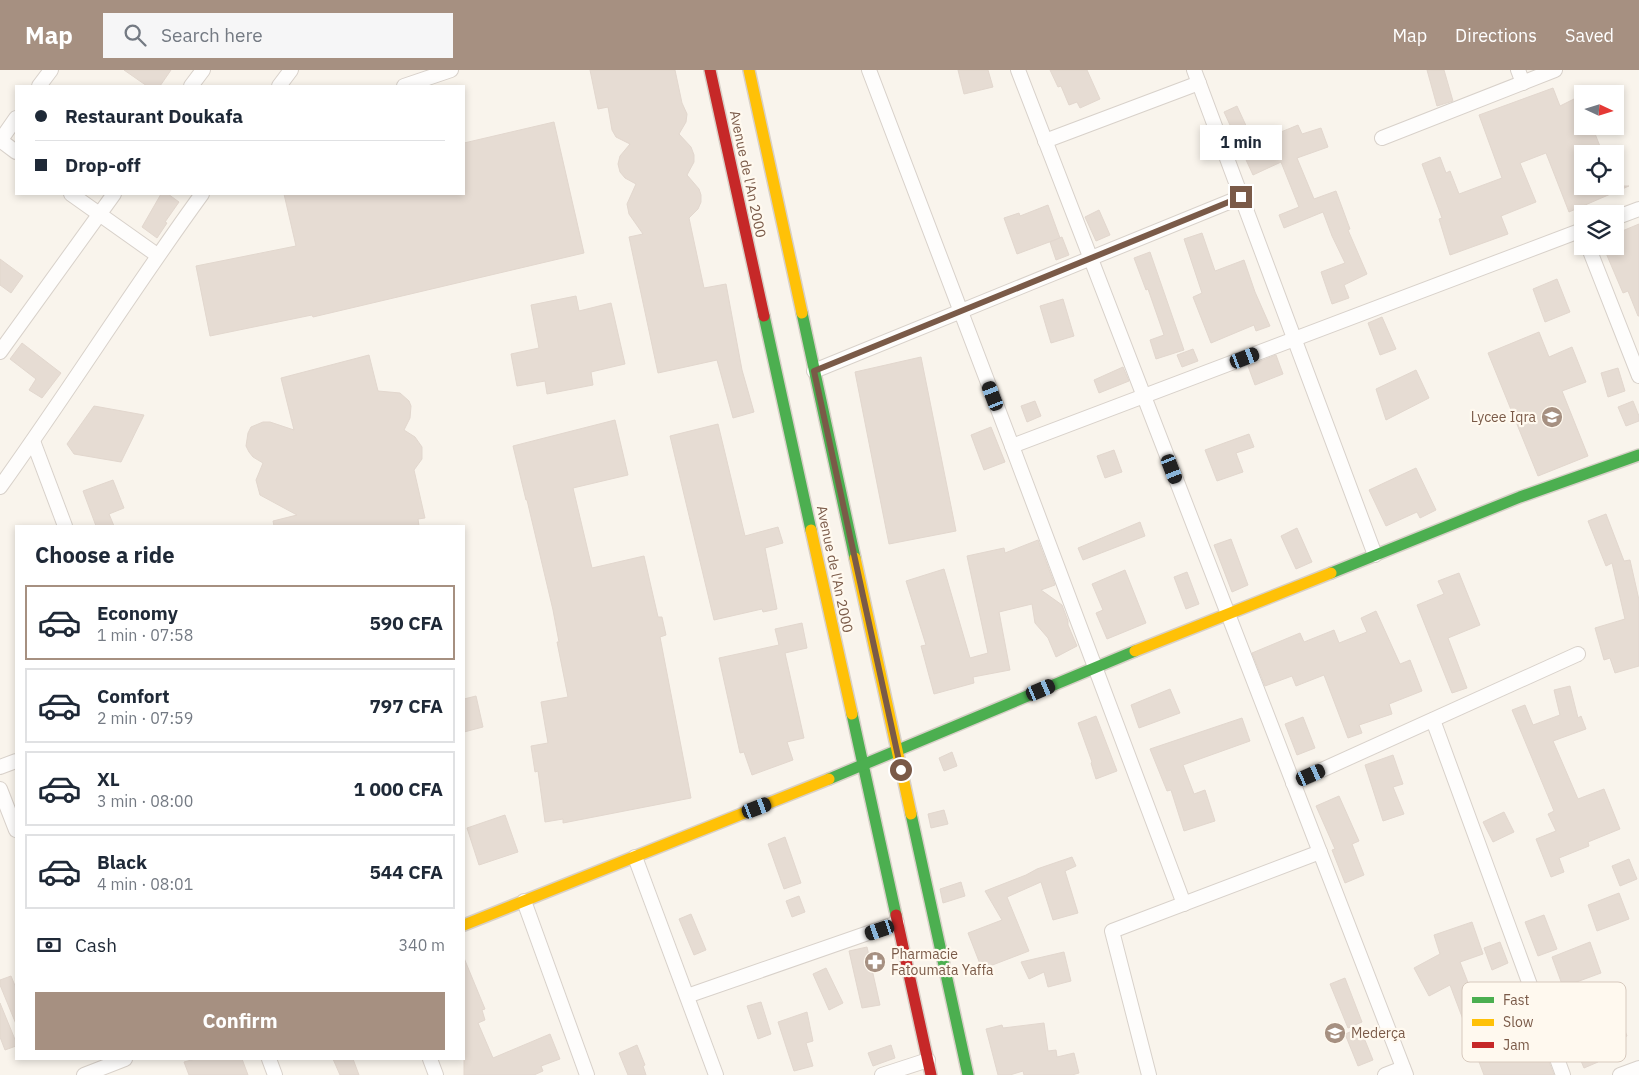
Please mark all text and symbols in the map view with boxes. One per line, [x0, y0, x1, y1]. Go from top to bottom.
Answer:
search box [103, 13, 453, 58]
text: Map [25, 19, 73, 51]
icon: search [121, 21, 149, 49]
text: Search here [161, 23, 263, 47]
text: Map [1392, 24, 1427, 47]
text: Directions [1455, 24, 1537, 47]
text: Saved [1565, 24, 1614, 47]
north arrow [1574, 85, 1624, 135]
map controls [1574, 85, 1624, 255]
text: Restaurant Doukafa [65, 104, 243, 128]
street label: Avenue de l'An 2000 [726, 109, 770, 239]
callout: 1 min [1200, 124, 1282, 160]
text: 1 min [1220, 132, 1262, 152]
button: locate [1574, 145, 1624, 195]
text: Drop-off [65, 153, 141, 177]
route end [1230, 186, 1252, 208]
button: layers [1574, 205, 1624, 255]
car [1228, 346, 1261, 370]
car [980, 379, 1005, 413]
school or university icon: Lycee Iqra [1540, 405, 1564, 429]
place label: Lycee Iqra [1471, 408, 1537, 426]
car [1159, 452, 1184, 486]
street label: Avenue de l'An 2000 [813, 504, 857, 634]
text: Choose a ride [35, 540, 175, 569]
icon: car [37, 600, 82, 645]
text: Economy [97, 601, 178, 625]
text: 590 CFA [369, 611, 443, 635]
text: 1 min · 07:58 [97, 625, 193, 645]
car [1024, 677, 1057, 703]
icon: car [37, 683, 82, 728]
text: Comfort [97, 684, 170, 708]
text: 797 CFA [369, 694, 443, 718]
text: 2 min · 07:59 [97, 708, 193, 728]
route start [890, 759, 912, 781]
car [1294, 762, 1327, 788]
icon: car [37, 766, 82, 811]
text: XL [97, 767, 120, 791]
text: 1 000 CFA [354, 777, 443, 801]
text: 3 min · 08:00 [97, 791, 193, 811]
car [740, 796, 773, 820]
icon: car [37, 849, 82, 894]
text: Black [97, 850, 147, 874]
text: 544 CFA [369, 860, 443, 884]
text: 4 min · 08:01 [97, 874, 193, 894]
car [863, 918, 896, 942]
icon: cash [35, 931, 63, 959]
text: Cash [75, 933, 117, 957]
text: 340 m [398, 935, 445, 955]
place label: Pharmacie Fatoumata Yaffa [891, 945, 994, 979]
pharmacy icon: Pharmacie Fatoumata Yaffa [863, 950, 887, 974]
legend [1462, 982, 1626, 1062]
text: Fast [1503, 991, 1529, 1009]
button: Confirm [35, 992, 445, 1050]
text: Slow [1503, 1013, 1534, 1031]
school or university icon: Mederça [1323, 1021, 1347, 1045]
place label: Mederça [1351, 1024, 1406, 1042]
text: Jam [1503, 1036, 1530, 1054]

